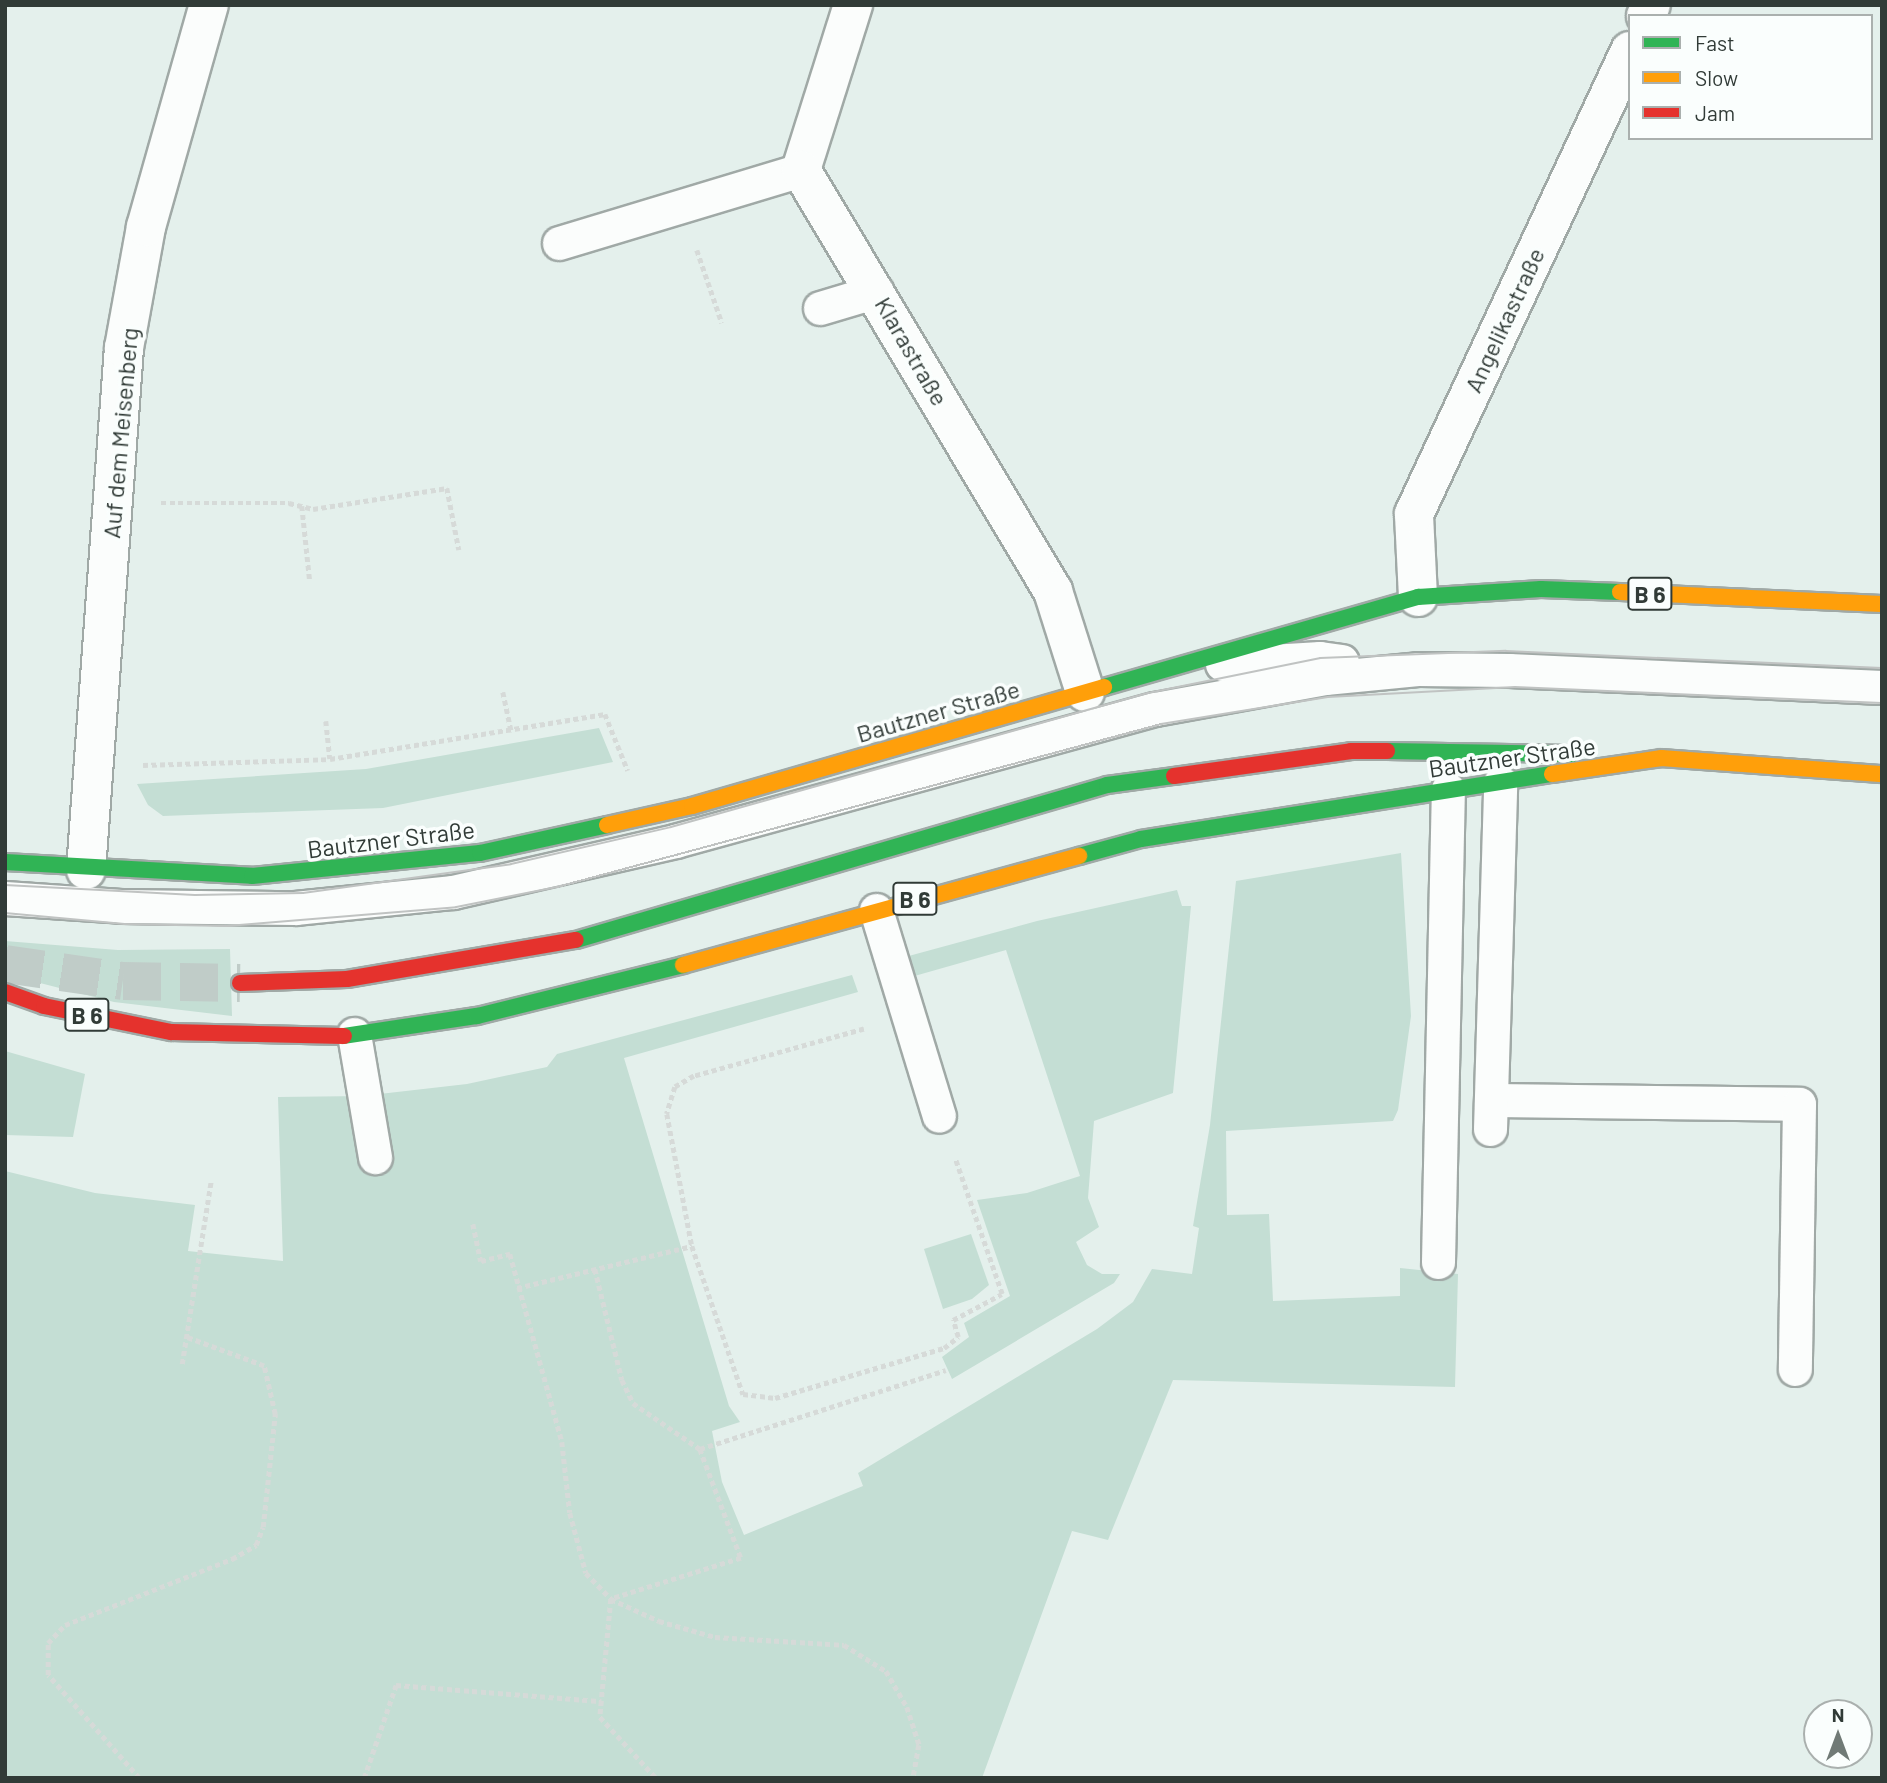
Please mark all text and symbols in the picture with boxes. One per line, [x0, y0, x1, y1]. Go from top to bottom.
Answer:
legend [1628, 14, 1873, 140]
text: Fast [1695, 30, 1735, 55]
text: Slow [1695, 65, 1738, 90]
text: Jam [1695, 100, 1735, 125]
street label: Angelikastraße [1458, 243, 1550, 397]
street label: Klarastraße [869, 292, 955, 410]
street label: Auf dem Meisenberg [96, 326, 144, 540]
road number: B 6 [1627, 574, 1673, 614]
street label: Bautzner Straße [853, 674, 1023, 748]
street label: Bautzner Straße [1427, 731, 1597, 783]
street label: Bautzner Straße [306, 814, 476, 864]
road number: B 6 [892, 879, 938, 918]
road number: B 6 [64, 996, 110, 1034]
north arrow [1803, 1699, 1873, 1769]
text: N [1832, 1703, 1844, 1726]

